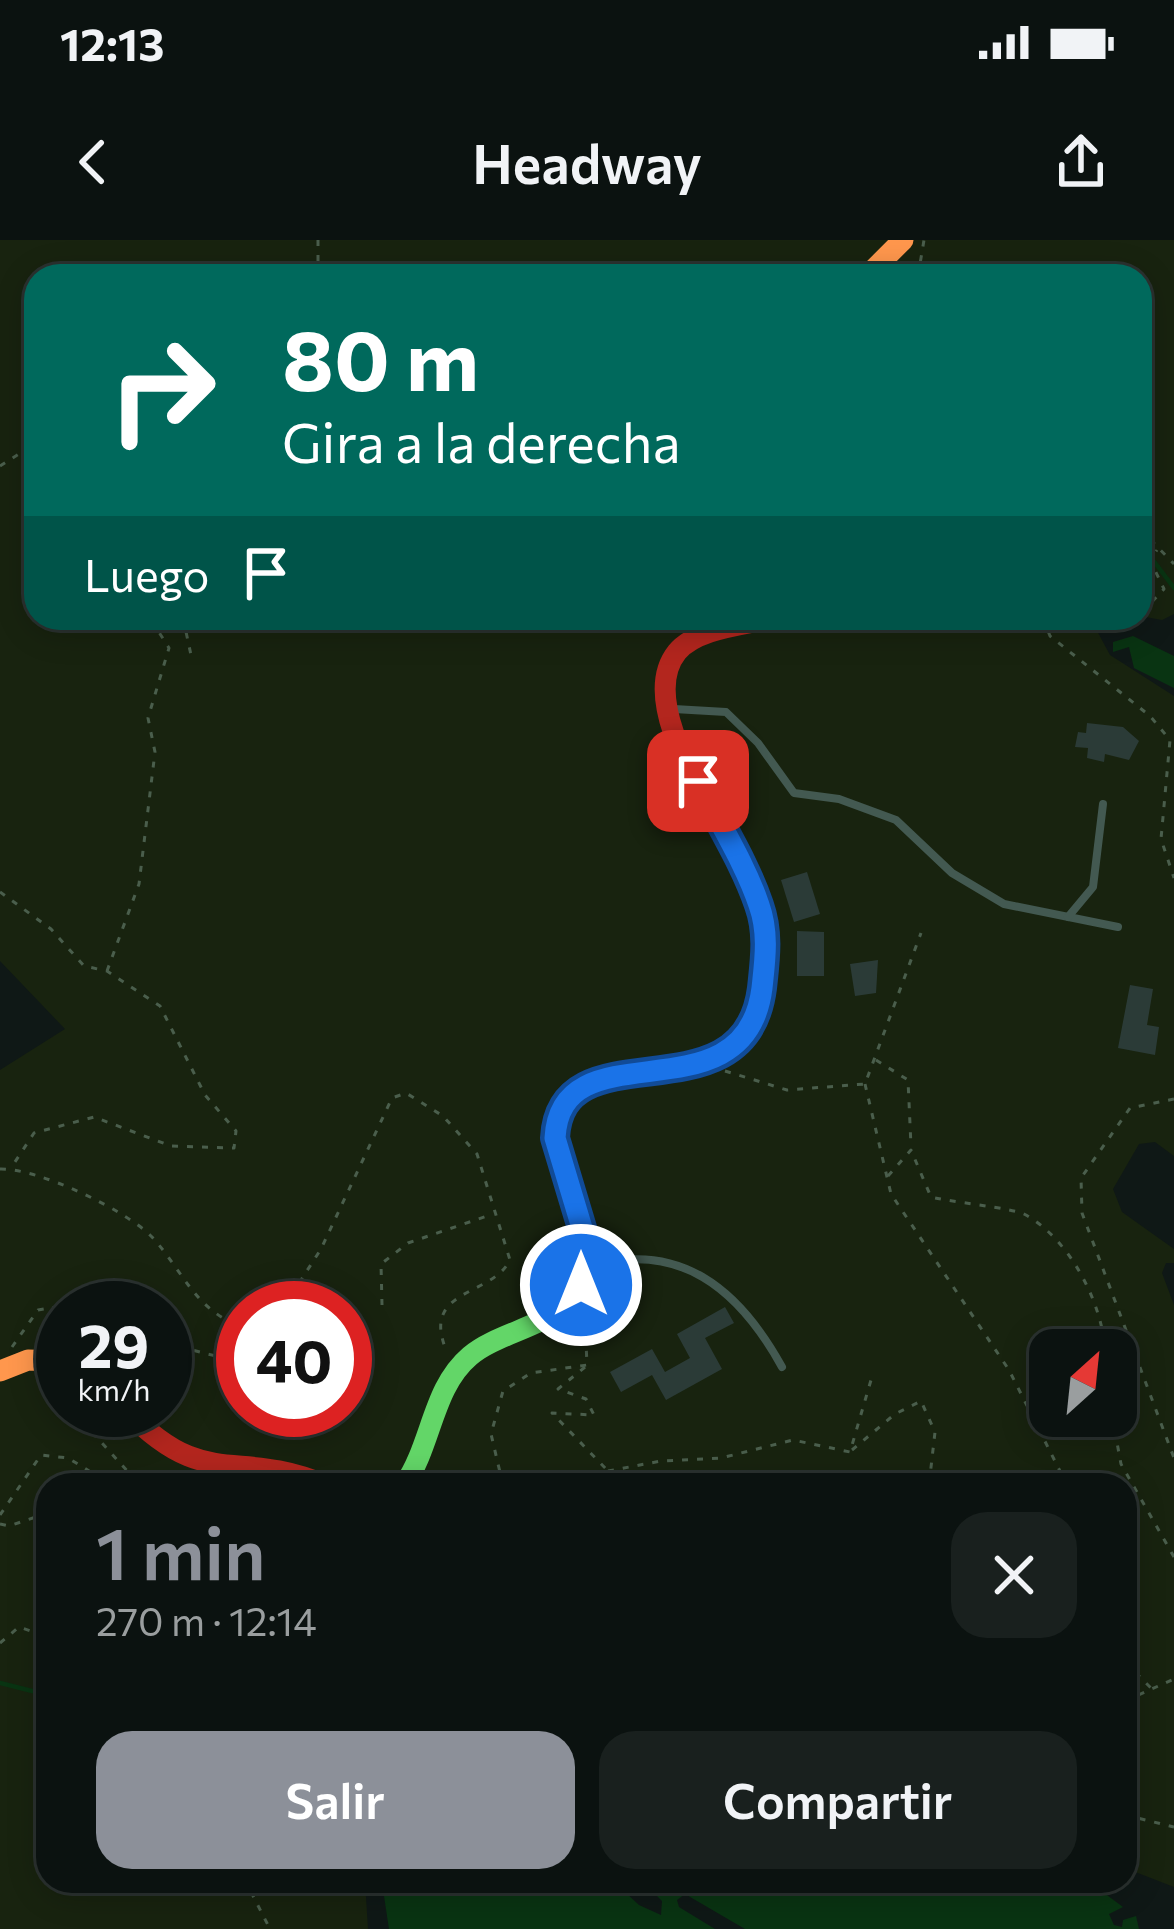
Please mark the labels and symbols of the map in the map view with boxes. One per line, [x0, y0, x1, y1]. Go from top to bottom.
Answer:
pin [647, 730, 749, 832]
position arrow [518, 1222, 644, 1348]
speed limit sign: 40 [216, 1281, 372, 1437]
north arrow [1029, 1329, 1137, 1437]

